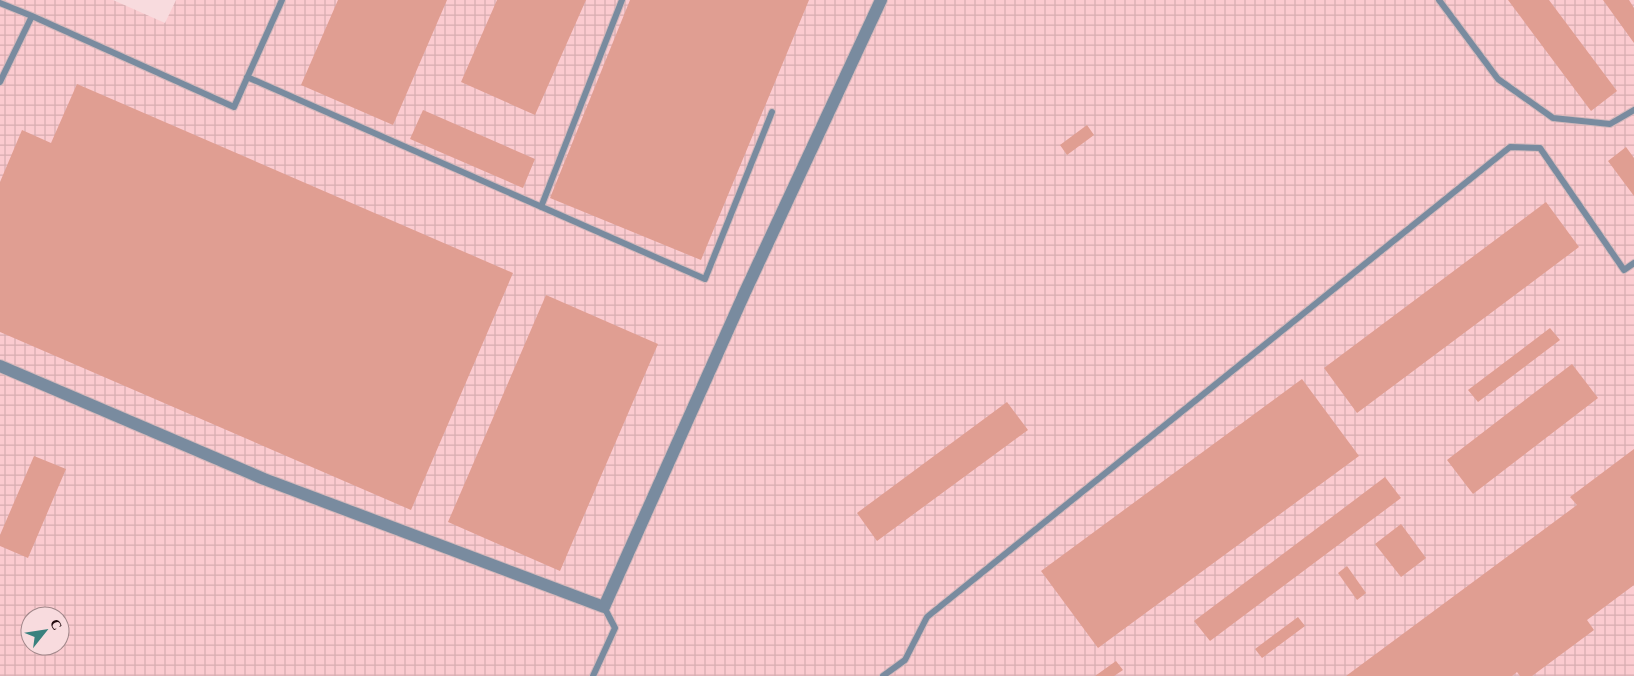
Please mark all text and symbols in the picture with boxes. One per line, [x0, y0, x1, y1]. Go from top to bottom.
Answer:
north arrow [20, 606, 70, 656]
text: С [47, 617, 65, 633]

